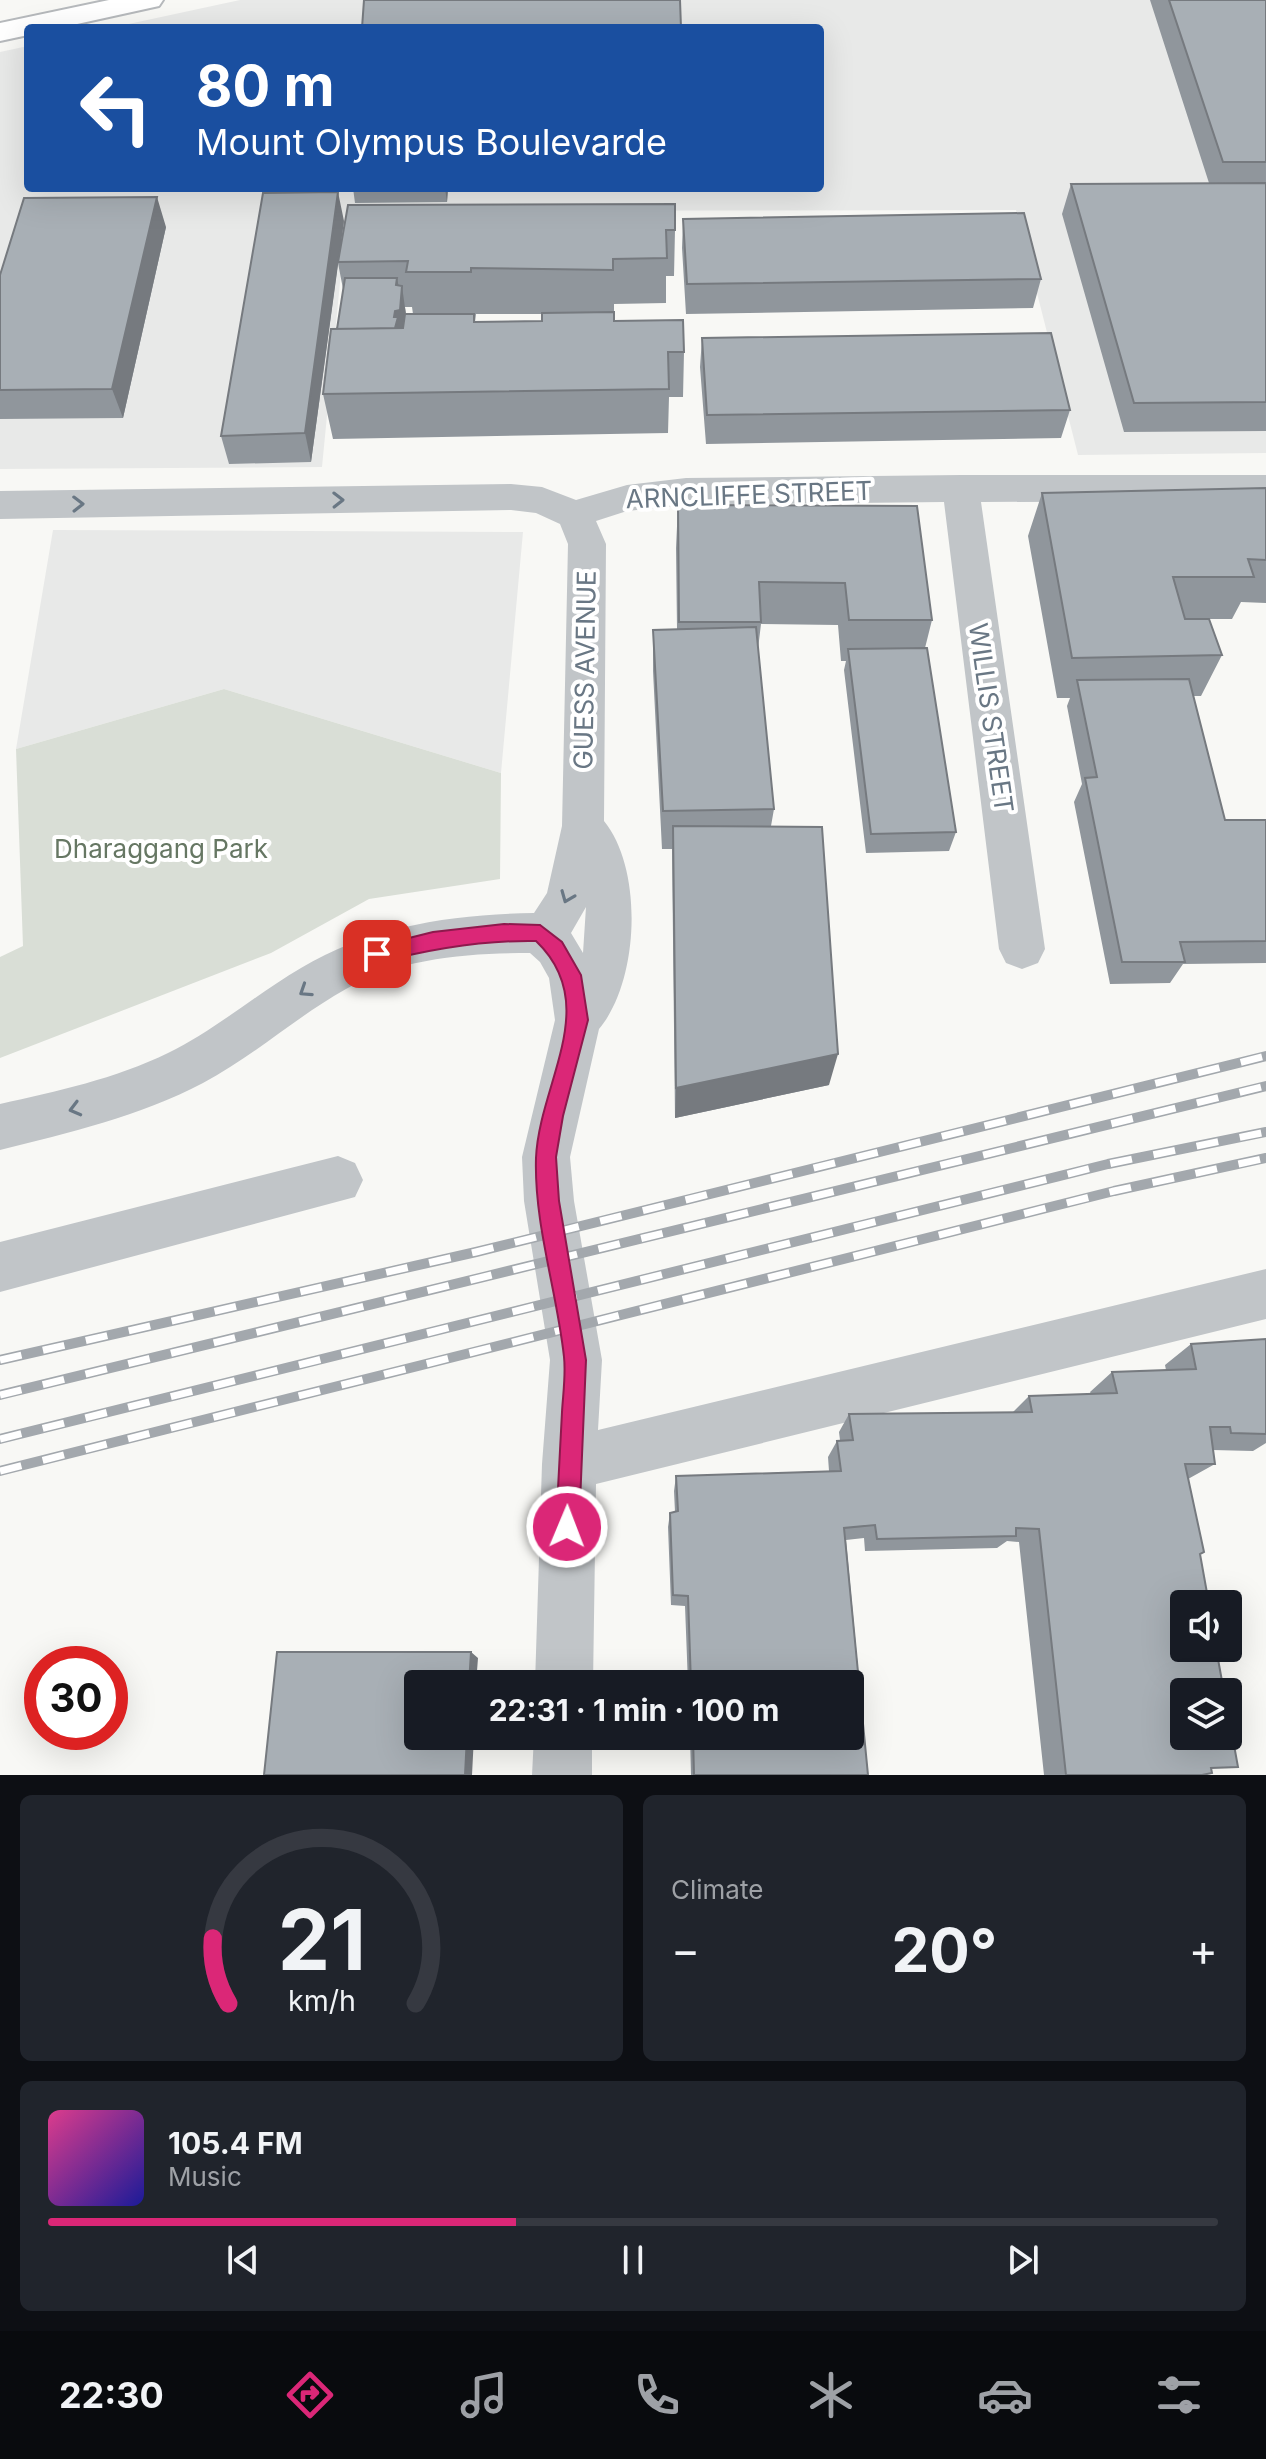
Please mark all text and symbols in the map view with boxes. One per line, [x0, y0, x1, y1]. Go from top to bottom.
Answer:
text: 80 m [196, 52, 335, 120]
icon: left [64, 56, 168, 160]
text: Mount Olympus Boulevarde [196, 120, 667, 164]
street label: ARNCLIFFE STREET [625, 475, 873, 514]
one-way arrow [332, 491, 345, 509]
one-way arrow [72, 495, 85, 512]
street label: GUESS AVENUE [567, 570, 602, 770]
street label: WILLIS STREET [963, 621, 1020, 815]
park label: Dharaggang Park [54, 833, 268, 864]
one-way arrow [560, 889, 577, 903]
pin [343, 920, 411, 988]
icon: arrive [355, 932, 399, 976]
one-way arrow [300, 982, 314, 997]
one-way arrow [69, 1099, 83, 1116]
position arrow [525, 1485, 609, 1569]
map controls [1170, 1590, 1242, 1750]
button: sound [1170, 1590, 1242, 1662]
speed limit sign: 30 [24, 1646, 128, 1750]
button: layers [1170, 1678, 1242, 1750]
text: 22:31 · 1 min · 100 m [489, 1692, 779, 1728]
text: Climate [671, 1874, 763, 1905]
text: 21 [277, 1889, 366, 1990]
text: 20° [892, 1914, 997, 1986]
text: − [671, 1923, 700, 1977]
text: + [1189, 1923, 1218, 1977]
text: km/h [288, 1983, 355, 2018]
text: 105.4 FM [168, 2125, 303, 2161]
text: Music [168, 2161, 242, 2192]
icon: previous [221, 2238, 265, 2282]
icon: pause [611, 2238, 655, 2282]
icon: next [1001, 2238, 1045, 2282]
icon: directions [282, 2367, 338, 2423]
icon: music [456, 2367, 512, 2423]
icon: phone [629, 2367, 685, 2423]
icon: climate [803, 2367, 859, 2423]
icon: car [977, 2367, 1033, 2423]
icon: filters [1151, 2367, 1207, 2423]
text: 22:30 [59, 2373, 164, 2417]

